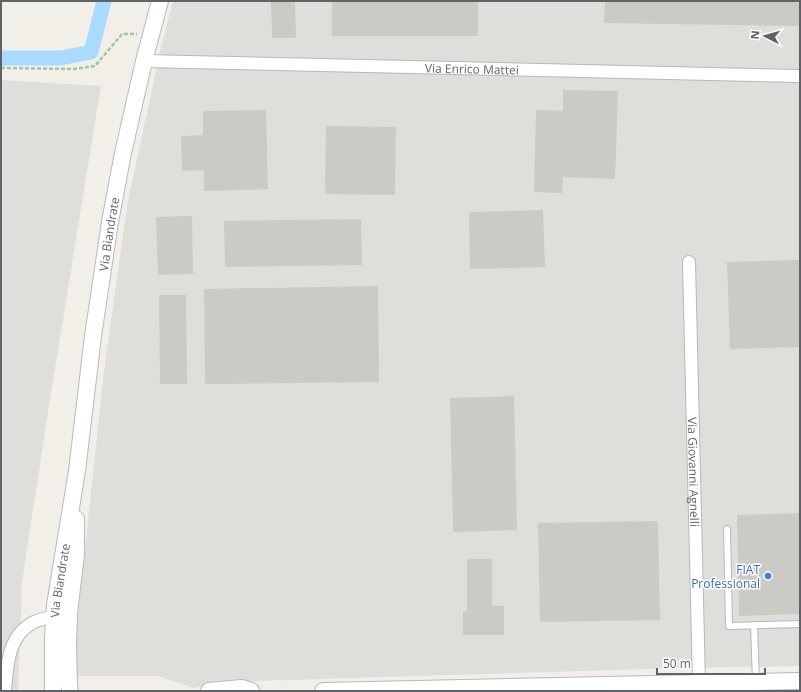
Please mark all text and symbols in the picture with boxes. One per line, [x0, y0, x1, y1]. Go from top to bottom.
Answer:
north arrow [745, 16, 785, 56]
text: N [747, 30, 762, 40]
street label: Via Enrico Mattei [425, 59, 519, 78]
street label: Via Biandrate [94, 195, 123, 272]
street label: Via Giovanni Agnelli [684, 417, 704, 527]
street label: Via Biandrate [46, 542, 74, 618]
place label: FIAT Professional [691, 561, 760, 592]
marker: FIAT Professional [763, 571, 773, 581]
scale bar [657, 650, 765, 676]
text: 50 m [663, 655, 691, 672]

